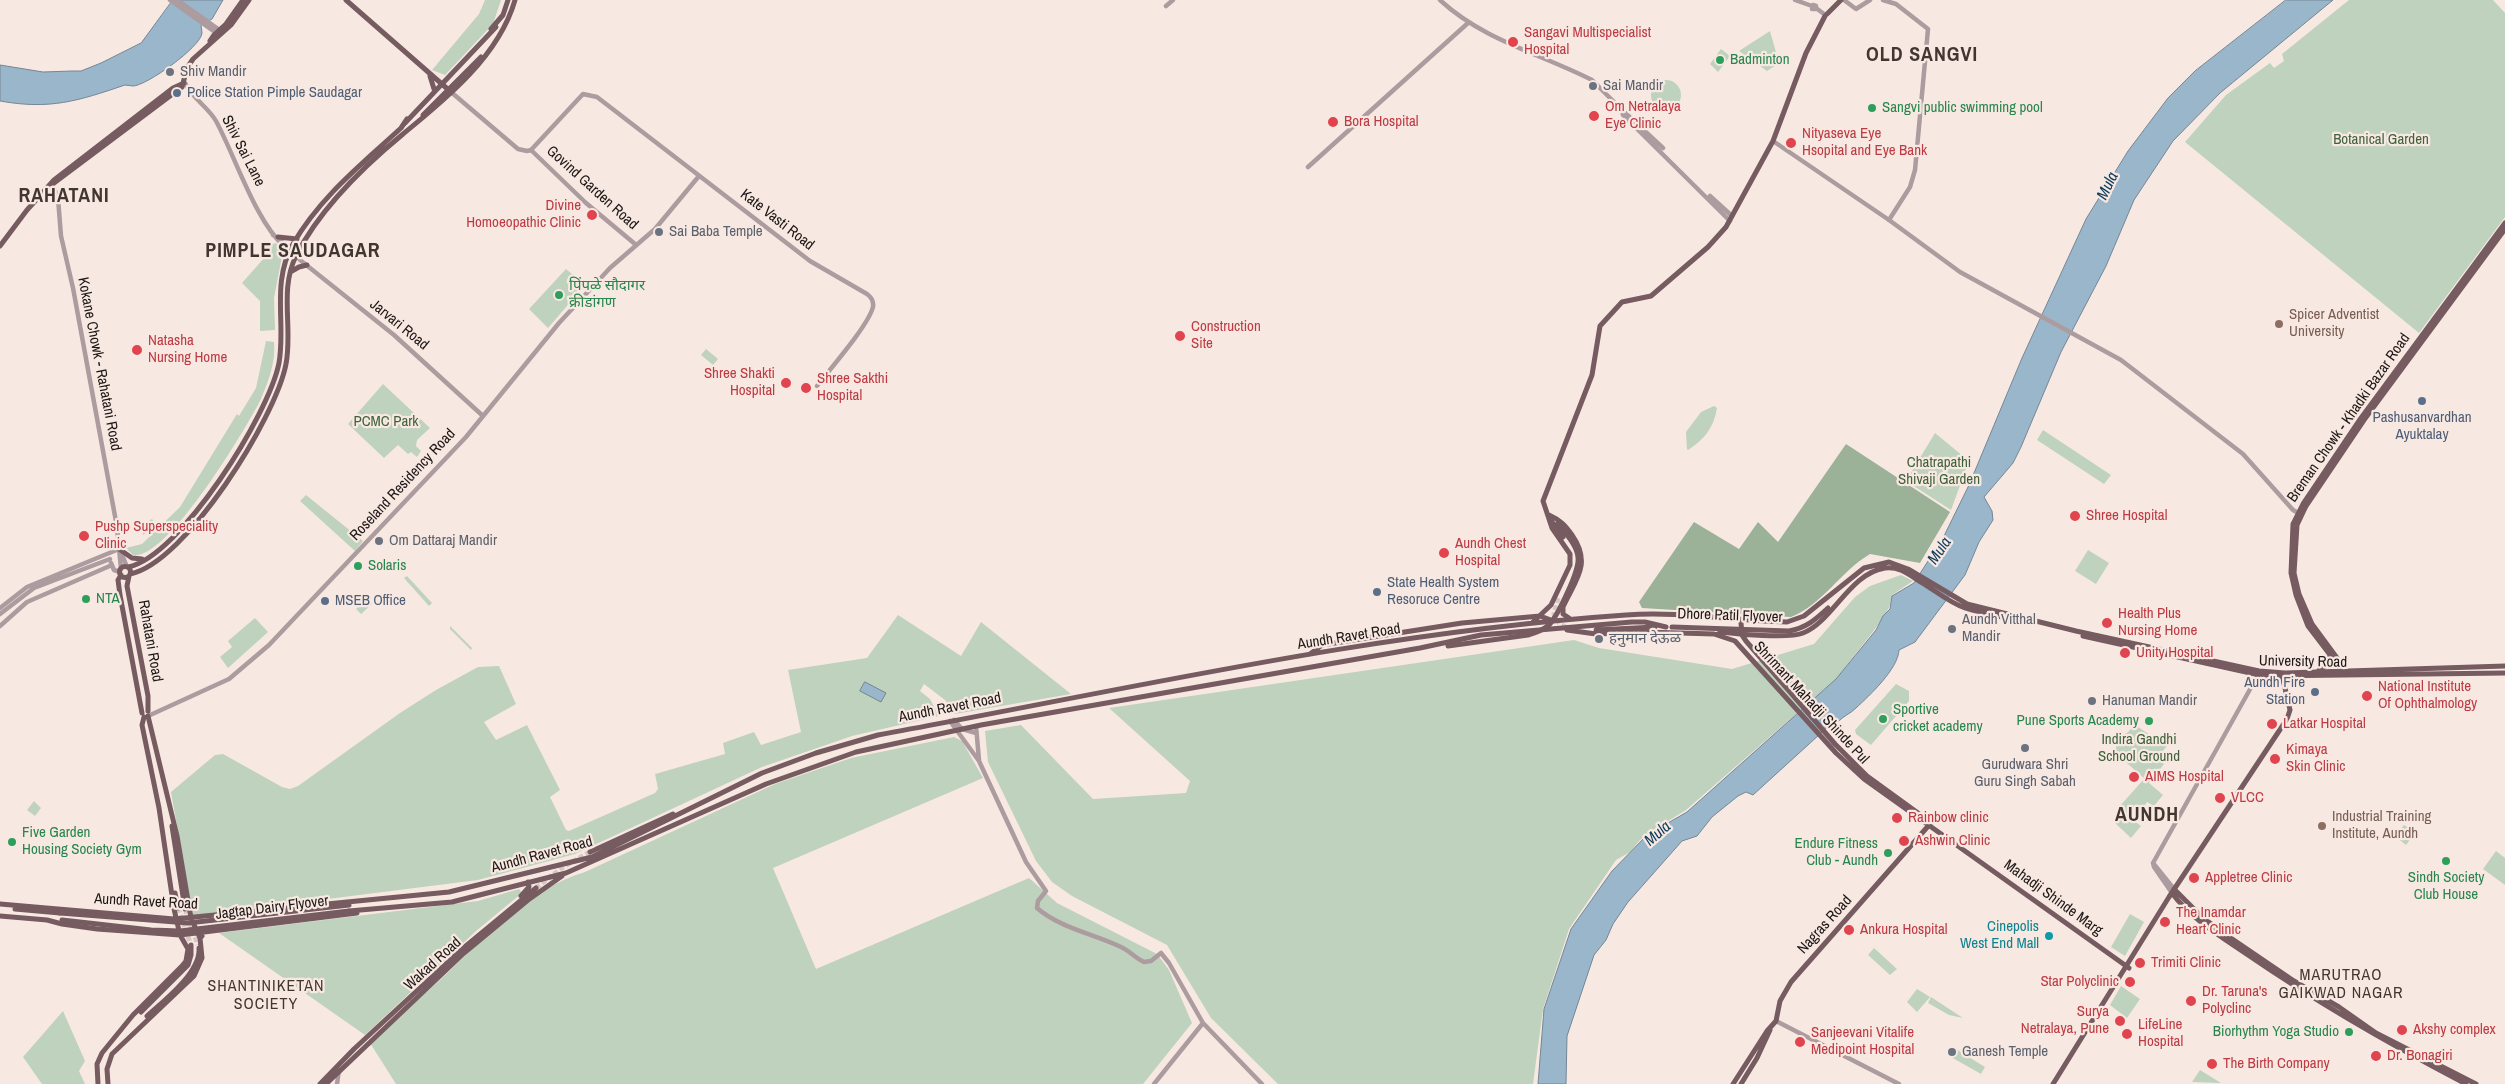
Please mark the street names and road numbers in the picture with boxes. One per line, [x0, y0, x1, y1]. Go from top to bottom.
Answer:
street label: Shiv Sai Lane [217, 112, 269, 190]
street label: Govind Garden Road [543, 142, 641, 234]
street label: Kate Vasti Road [737, 186, 817, 254]
street label: Kokane Chowk - Rahatani Road [73, 276, 125, 452]
street label: Jarvari Road [366, 296, 432, 354]
street label: Breman Chowk - Khadki Bazar Road [2284, 330, 2414, 506]
street label: Roseland Residency Road [347, 425, 459, 545]
street label: Rahatani Road [134, 599, 166, 683]
street label: Dhore Patil Flyover [1677, 605, 1783, 627]
street label: Aundh Ravet Road [1296, 620, 1402, 654]
street label: Shrimant Mahadji Shinde Pul [1750, 638, 1872, 768]
street label: University Road [2259, 652, 2347, 672]
street label: Aundh Ravet Road [897, 689, 1003, 727]
street label: Aundh Ravet Road [489, 833, 595, 877]
street label: Mahadji Shinde Marg [2000, 856, 2106, 940]
street label: Aundh Ravet Road [94, 890, 198, 914]
street label: Jagtap Dairy Flyover [215, 892, 329, 924]
street label: Nagras Road [1794, 892, 1856, 958]
street label: Wakad Road [401, 934, 465, 994]

